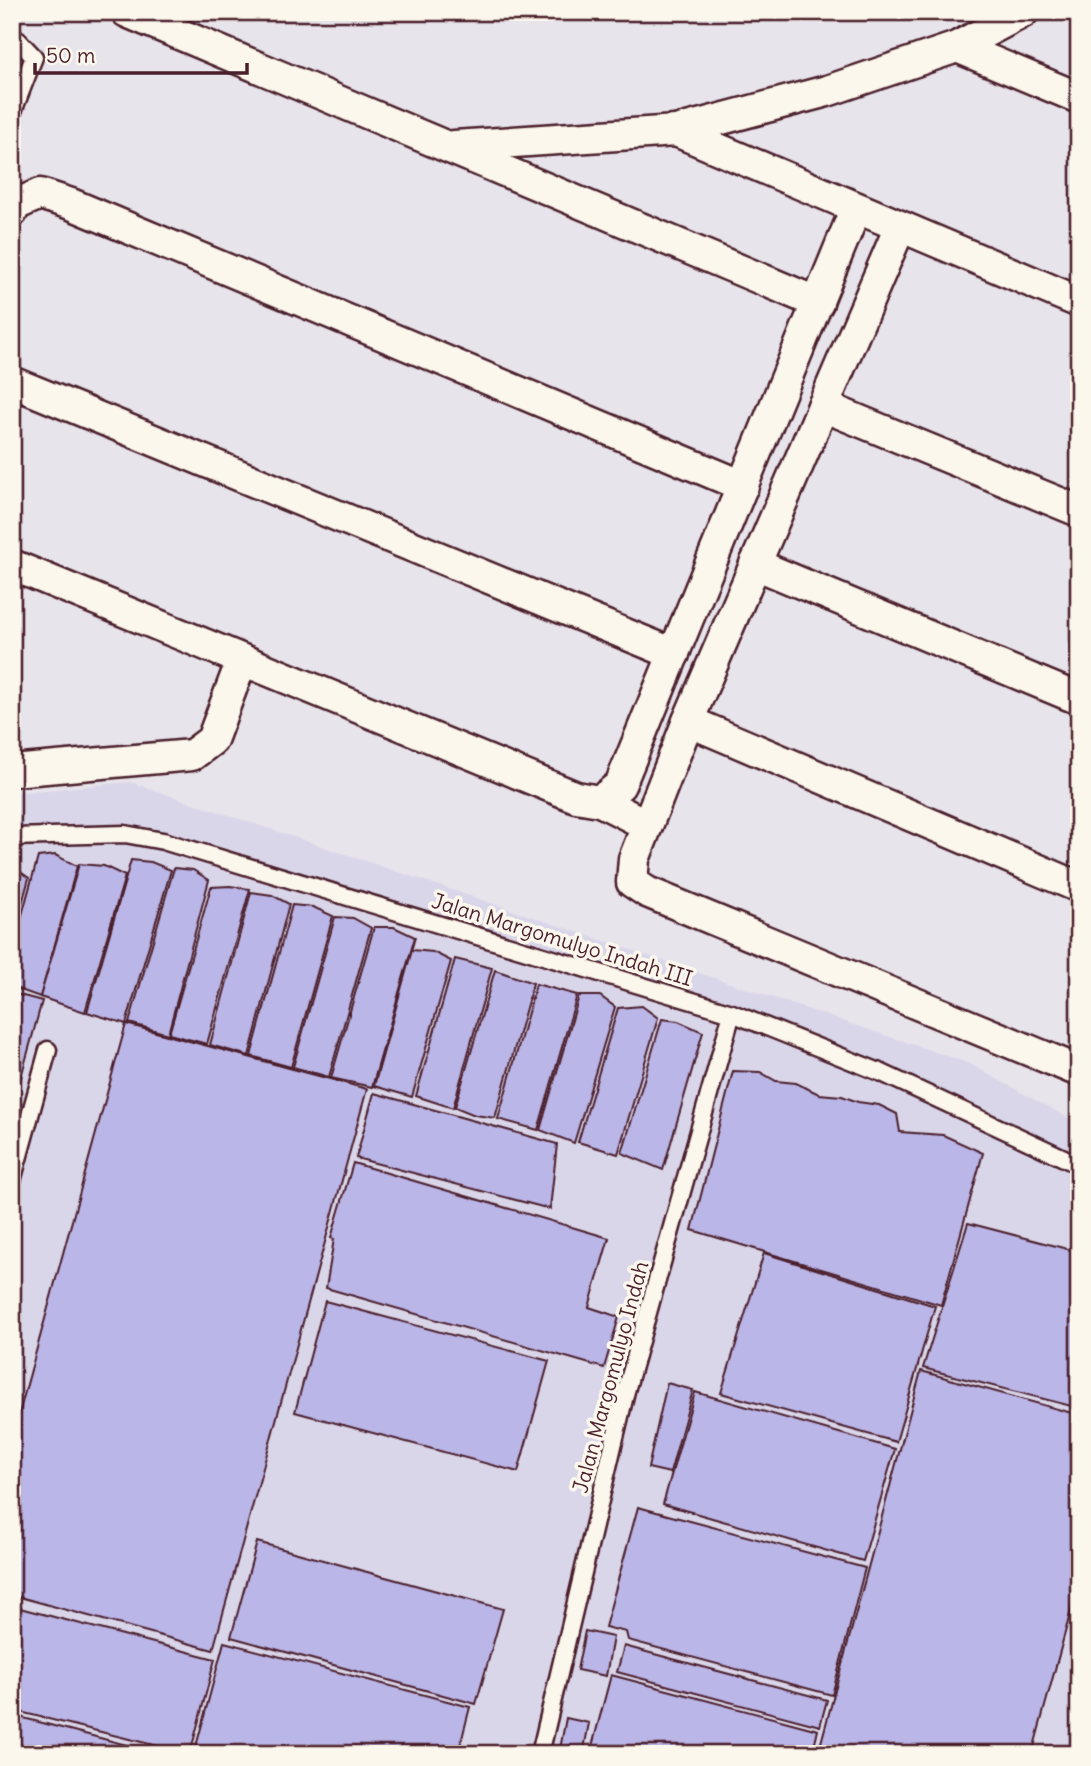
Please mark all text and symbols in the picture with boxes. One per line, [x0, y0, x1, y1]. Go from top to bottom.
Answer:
scale bar [35, 32, 247, 76]
text: 50 m [46, 42, 95, 69]
street label: Jalan Margomulyo Indah III [428, 887, 696, 992]
street label: Jalan Margomulyo Indah [567, 1258, 654, 1496]

